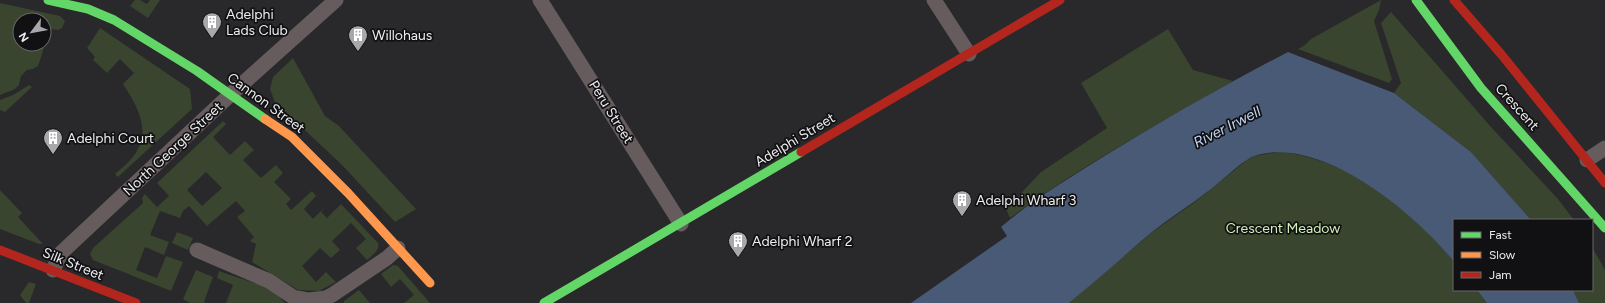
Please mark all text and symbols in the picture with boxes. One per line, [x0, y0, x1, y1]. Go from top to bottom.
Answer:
place label: Adelphi Lads Club [226, 6, 288, 39]
building icon: Adelphi Lads Club [201, 11, 223, 39]
north arrow [12, 12, 52, 52]
building icon: Willohaus [347, 24, 369, 52]
place label: Willohaus [372, 27, 432, 44]
text: N [16, 30, 32, 44]
street label: Cannon Street [224, 69, 308, 137]
street label: Peru Street [585, 77, 637, 147]
street label: Crescent [1492, 80, 1542, 134]
street label: North George Street [120, 98, 226, 200]
water label: River Irwell [1190, 102, 1264, 152]
street label: Adelphi Street [752, 109, 838, 171]
building icon: Adelphi Court [42, 127, 64, 155]
place label: Adelphi Court [67, 130, 154, 147]
building icon: Adelphi Wharf 3 [951, 189, 973, 217]
place label: Adelphi Wharf 3 [976, 192, 1076, 209]
legend [1453, 219, 1593, 291]
park label: Crescent Meadow [1226, 220, 1340, 237]
text: Fast [1489, 228, 1512, 242]
building icon: Adelphi Wharf 2 [727, 230, 749, 258]
place label: Adelphi Wharf 2 [752, 233, 853, 250]
street label: Silk Street [40, 244, 106, 284]
text: Slow [1489, 248, 1516, 262]
text: Jam [1489, 268, 1512, 282]

